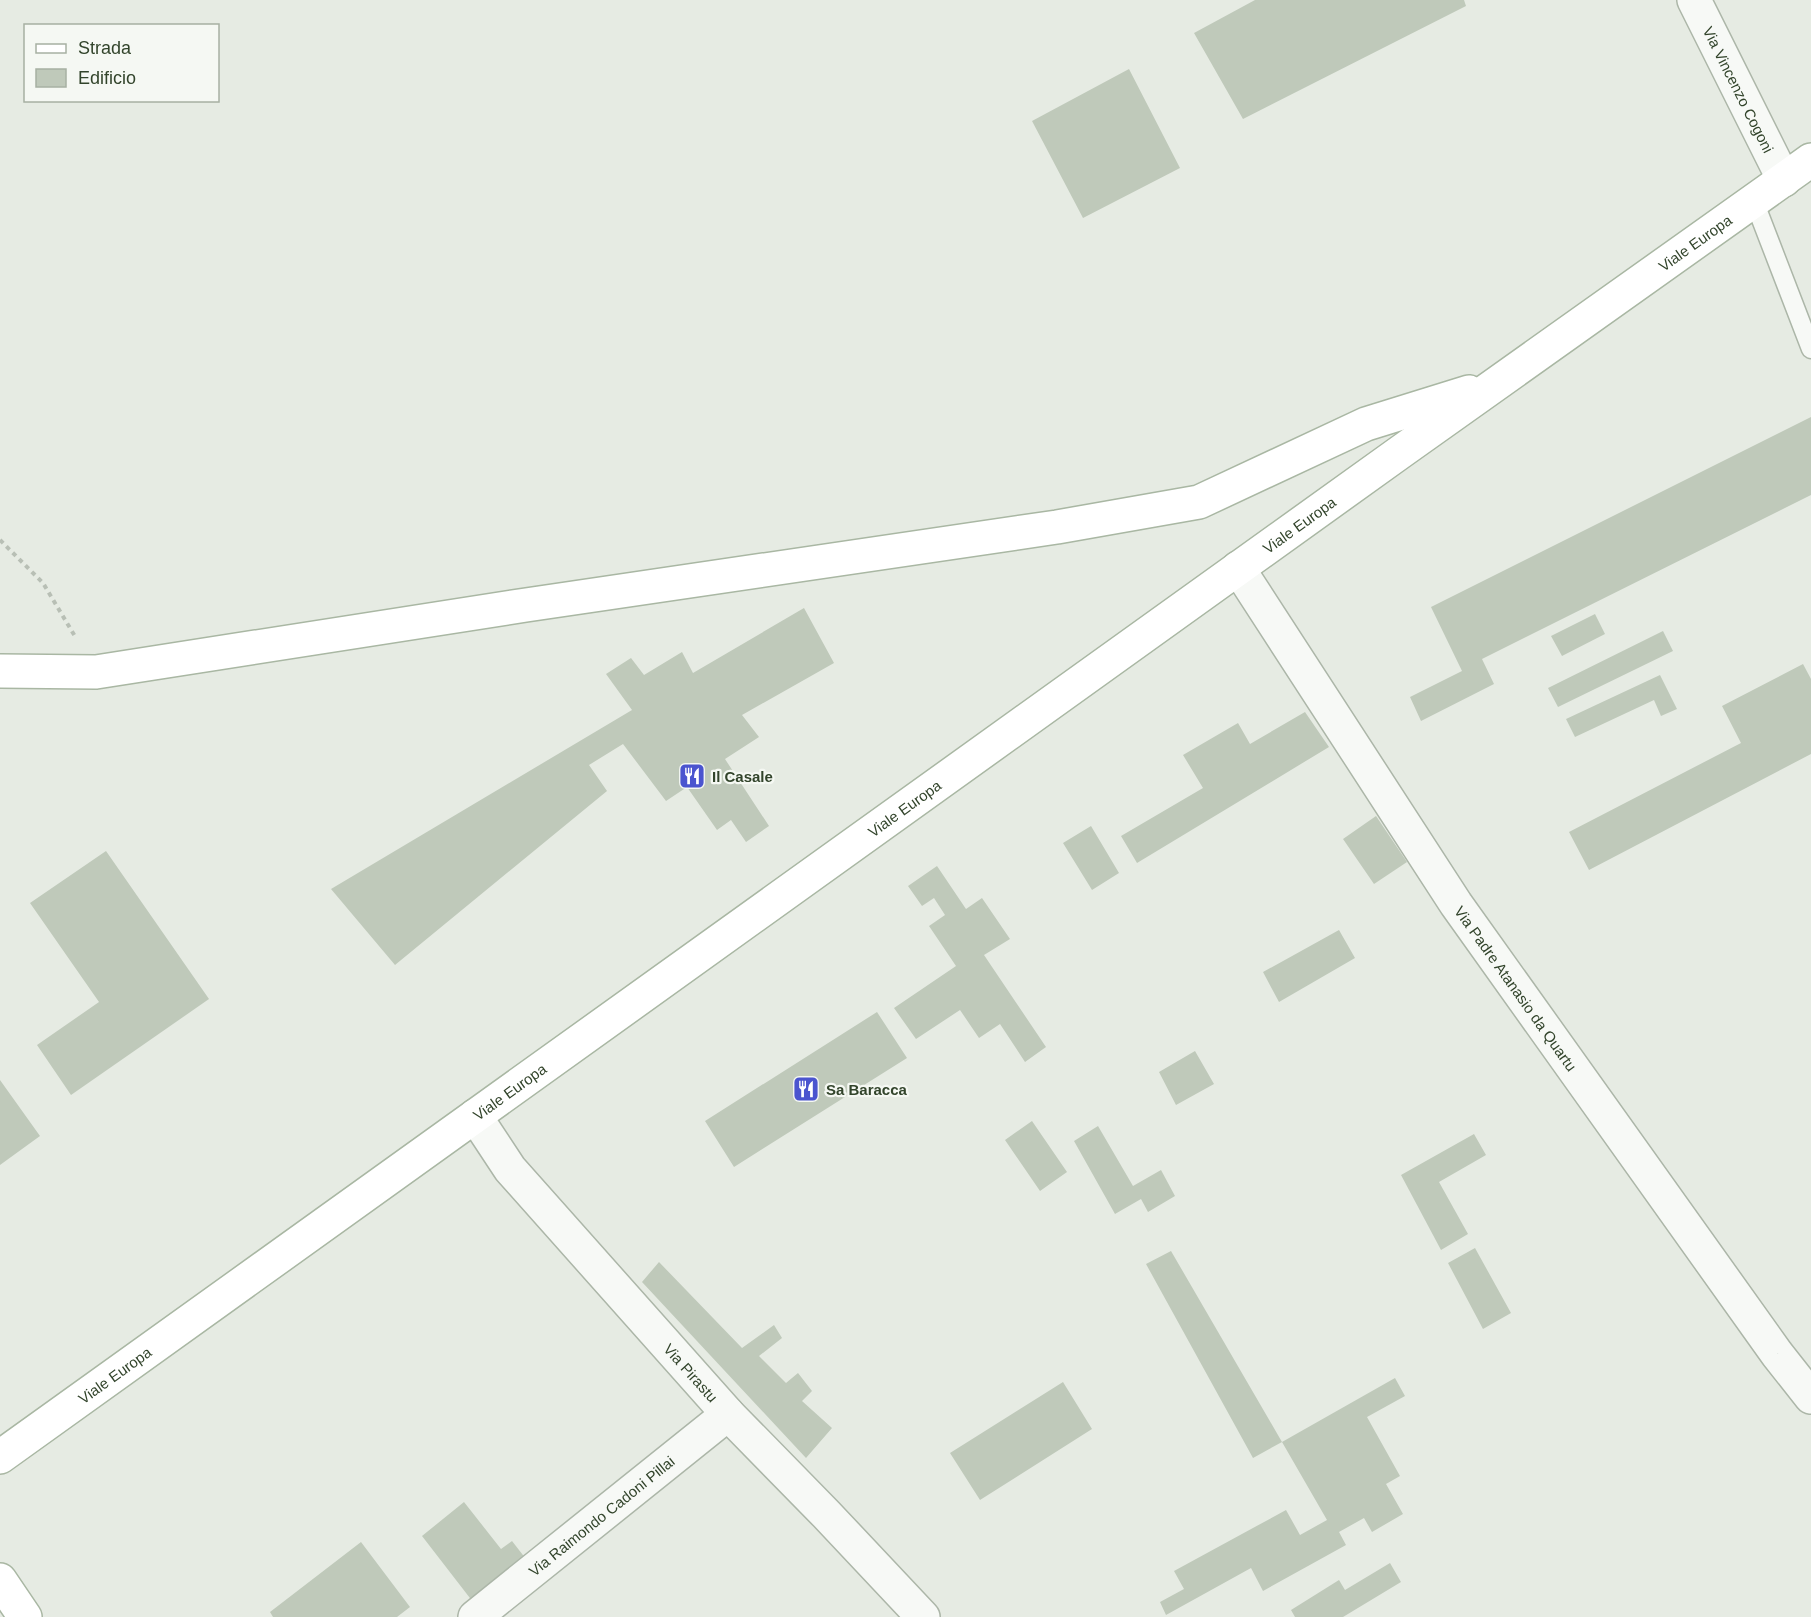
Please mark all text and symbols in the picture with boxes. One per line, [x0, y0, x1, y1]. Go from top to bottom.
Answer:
legend [24, 24, 219, 102]
street label: Via Vincenzo Cogoni [1700, 24, 1777, 155]
text: Strada [78, 38, 132, 58]
text: Edificio [78, 68, 136, 88]
street label: Viale Europa [1655, 210, 1735, 274]
street label: Viale Europa [1259, 492, 1339, 557]
restaurant icon: Il Casale [677, 761, 707, 791]
place label: Il Casale [712, 768, 773, 785]
street label: Viale Europa [864, 776, 945, 840]
street label: Via Padre Atanasio da Quartu [1452, 903, 1581, 1074]
street label: Viale Europa [470, 1059, 550, 1123]
restaurant icon: Sa Baracca [791, 1074, 821, 1104]
place label: Sa Baracca [826, 1081, 908, 1098]
street label: Via Pirastu [661, 1340, 722, 1405]
street label: Viale Europa [75, 1343, 155, 1407]
street label: Via Raimondo Cadoni Pillai [525, 1452, 678, 1579]

